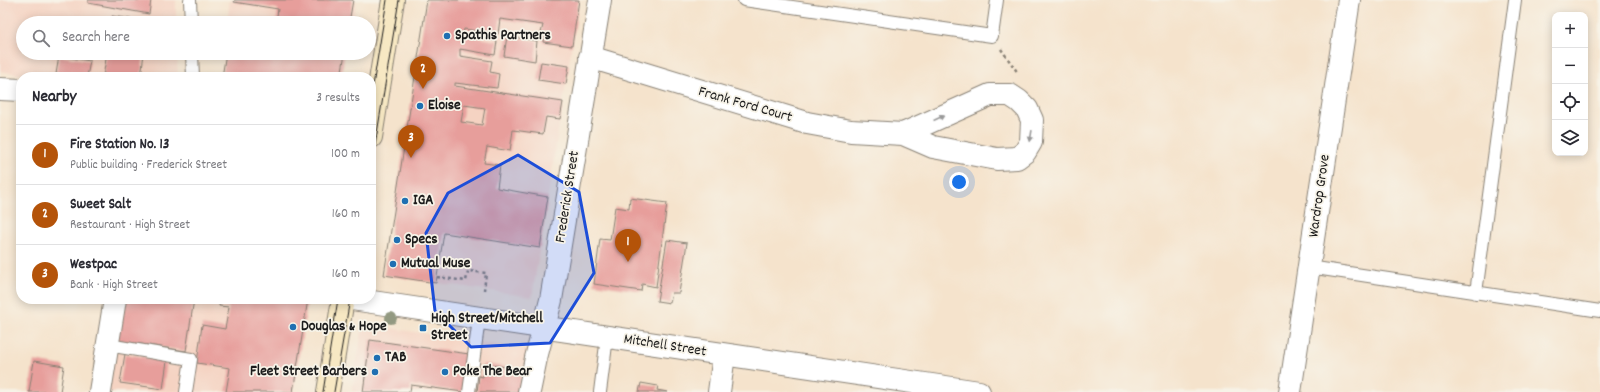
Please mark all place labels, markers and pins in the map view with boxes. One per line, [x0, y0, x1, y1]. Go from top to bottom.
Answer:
place label: Spathis Partners [455, 25, 551, 47]
marker: Spathis Partners [442, 31, 452, 41]
pin: 2 [410, 56, 436, 89]
place label: Eloise [428, 95, 461, 117]
marker: Eloise [415, 101, 425, 111]
pin: 3 [398, 125, 424, 158]
place label: IGA [413, 190, 433, 212]
marker: IGA [400, 196, 410, 206]
place label: Specs [405, 229, 437, 251]
pin: 1 [615, 229, 641, 262]
marker: Specs [392, 235, 402, 245]
place label: Mutual Muse [401, 253, 471, 275]
marker: Mutual Muse [388, 259, 398, 269]
place label: High Street/Mitchell Street [431, 308, 543, 347]
place label: Douglas & Hope [301, 316, 387, 338]
marker: Douglas & Hope [288, 322, 298, 332]
marker: High Street/Mitchell Street [418, 323, 428, 333]
place label: TAB [385, 347, 406, 369]
marker: TAB [372, 353, 382, 363]
place label: Fleet Street Barbers [250, 361, 367, 383]
place label: Poke The Bear [453, 361, 532, 383]
marker: Fleet Street Barbers [370, 367, 380, 377]
marker: Poke The Bear [440, 367, 450, 377]

